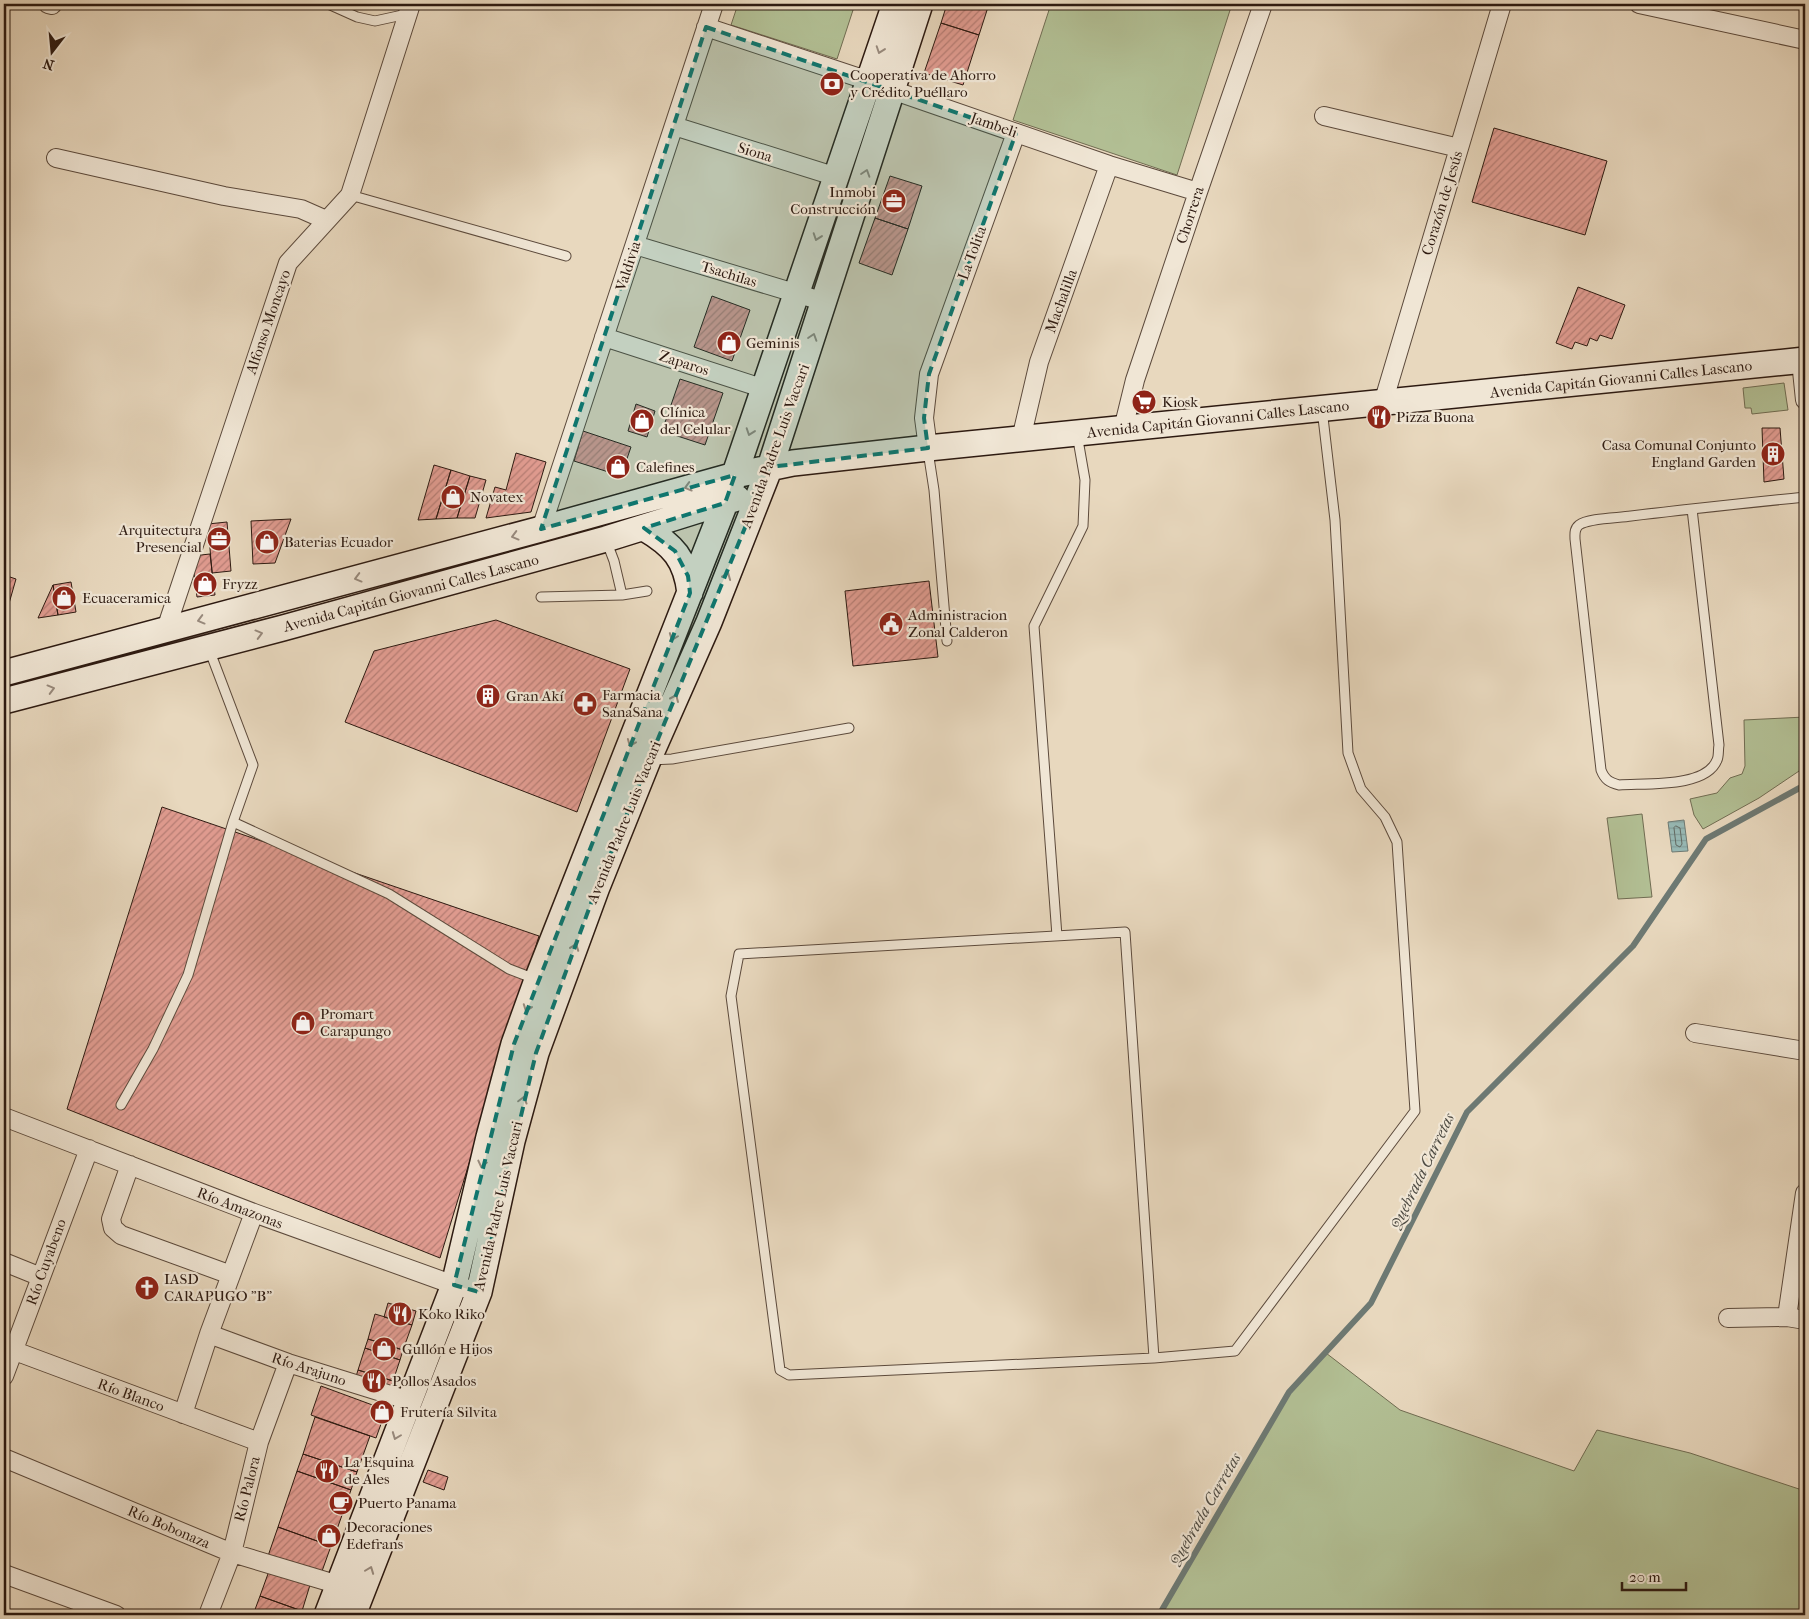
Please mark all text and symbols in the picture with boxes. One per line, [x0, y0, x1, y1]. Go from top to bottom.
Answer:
north arrow [28, 28, 78, 78]
one-way arrow [875, 45, 885, 54]
text: N [41, 54, 56, 74]
place label: Cooperativa de Ahorro y Crédito Puéllaro [850, 66, 996, 101]
bank icon: Cooperativa de Ahorro y Crédito Puéllaro [819, 71, 845, 97]
street label: Jambeli [967, 108, 1020, 142]
street label: Siona [736, 138, 775, 166]
street label: Corazón de Jesús [1418, 148, 1467, 257]
one-way arrow [860, 169, 870, 177]
place label: Inmobi Construcción [790, 183, 877, 218]
street label: Chorrera [1172, 183, 1208, 246]
office icon: Inmobi Construcción [881, 188, 907, 214]
street label: La Tolita [954, 223, 990, 282]
one-way arrow [813, 232, 823, 241]
street label: Valdivia [611, 238, 645, 294]
street label: Tsachilas [699, 257, 760, 291]
street label: Machalilla [1041, 266, 1081, 335]
street label: Alfonso Moncayo [241, 267, 294, 378]
shop icon: Geminis [716, 330, 742, 356]
place label: Geminis [746, 334, 800, 352]
one-way arrow [807, 334, 817, 342]
street label: Zaparos [657, 346, 712, 380]
street label: Avenida Capitán Giovanni Calles Lascano [1488, 356, 1753, 402]
street label: Avenida Padre Luis Vaccari [736, 361, 813, 532]
supermarket icon: Kiosk [1131, 389, 1157, 415]
place label: Kiosk [1162, 393, 1198, 411]
street label: Avenida Capitán Giovanni Calles Lascano [1085, 396, 1350, 442]
place label: Clínica del Celular [660, 403, 731, 438]
restaurant icon: Pizza Buona [1366, 404, 1392, 430]
shop icon: Clínica del Celular [629, 408, 655, 434]
place label: Pizza Buona [1396, 408, 1475, 426]
one-way arrow [746, 427, 756, 436]
place label: Casa Comunal Conjunto England Garden [1602, 436, 1756, 471]
building icon: Casa Comunal Conjunto England Garden [1760, 441, 1786, 467]
shop icon: Calefines [605, 454, 631, 480]
place label: Calefines [636, 458, 695, 476]
one-way arrow [683, 481, 692, 492]
shop icon: Novatex [440, 484, 466, 510]
place label: Novatex [470, 488, 523, 506]
place label: Arquitectura Presencial [118, 521, 203, 556]
office icon: Arquitectura Presencial [206, 526, 232, 552]
shop icon: Baterias Ecuador [254, 529, 280, 555]
one-way arrow [510, 530, 519, 541]
place label: Baterias Ecuador [284, 533, 394, 551]
street label: Avenida Capitán Giovanni Calles Lascano [280, 550, 541, 636]
shop icon: Fryzz [192, 571, 218, 597]
one-way arrow [353, 572, 362, 583]
one-way arrow [721, 572, 731, 581]
place label: Fryzz [222, 575, 258, 593]
shop icon: Ecuaceramica [51, 585, 77, 611]
place label: Ecuaceramica [82, 589, 172, 607]
place label: Administracion Zonal Calderon [907, 606, 1008, 641]
public building icon: Administracion Zonal Calderon [878, 611, 904, 637]
one-way arrow [196, 614, 205, 625]
one-way arrow [254, 630, 262, 640]
one-way arrow [669, 633, 679, 641]
building icon: Gran Akí [475, 683, 501, 709]
one-way arrow [46, 684, 55, 695]
place label: Farmacia SanaSana [602, 686, 664, 721]
place label: Gran Akí [506, 687, 564, 705]
pharmacy icon: Farmacia SanaSana [572, 691, 598, 717]
one-way arrow [669, 694, 680, 703]
street label: Avenida Padre Luis Vaccari [583, 738, 665, 907]
one-way arrow [627, 738, 637, 747]
one-way arrow [569, 943, 579, 951]
one-way arrow [523, 1003, 533, 1012]
place label: Promart Carapungo [320, 1005, 392, 1040]
shop icon: Promart Carapungo [290, 1010, 316, 1036]
one-way arrow [518, 1097, 528, 1105]
water label: Quebrada Carretas [1385, 1109, 1460, 1233]
street label: Avenida Padre Luis Vaccari [469, 1119, 526, 1294]
one-way arrow [477, 1160, 488, 1169]
street label: Río Amazonas [195, 1183, 286, 1233]
street label: Río Cuyabeno [22, 1216, 70, 1308]
place label: IASD CARAPUGO "B" [164, 1270, 272, 1305]
church icon: IASD CARAPUGO "B" [134, 1275, 160, 1301]
restaurant icon: Koko Riko [387, 1301, 413, 1327]
place label: Koko Riko [418, 1305, 485, 1323]
shop icon: Gullón e Hijos [371, 1336, 397, 1362]
place label: Gullón e Hijos [402, 1340, 493, 1358]
street label: Río Arajuno [269, 1348, 349, 1390]
restaurant icon: Pollos Asados [361, 1368, 387, 1394]
place label: Pollos Asados [392, 1372, 477, 1390]
street label: Río Blanco [95, 1375, 167, 1416]
shop icon: Frutería Silvita [369, 1399, 395, 1425]
place label: Frutería Silvita [400, 1403, 498, 1421]
one-way arrow [392, 1431, 402, 1439]
water label: Quebrada Carretas [1165, 1448, 1246, 1570]
street label: Río Palora [230, 1453, 264, 1524]
place label: La Esquina de Ales [344, 1453, 415, 1488]
restaurant icon: La Esquina de Ales [314, 1458, 340, 1484]
cafe icon: Puerto Panama [328, 1490, 354, 1516]
place label: Puerto Panama [358, 1494, 457, 1512]
street label: Río Bobonaza [125, 1502, 214, 1553]
place label: Decoraciones Edefrans [346, 1518, 433, 1553]
shop icon: Decoraciones Edefrans [316, 1523, 342, 1549]
scale bar [1622, 1559, 1685, 1591]
one-way arrow [364, 1566, 375, 1575]
text: 20 m [1629, 1568, 1661, 1586]

